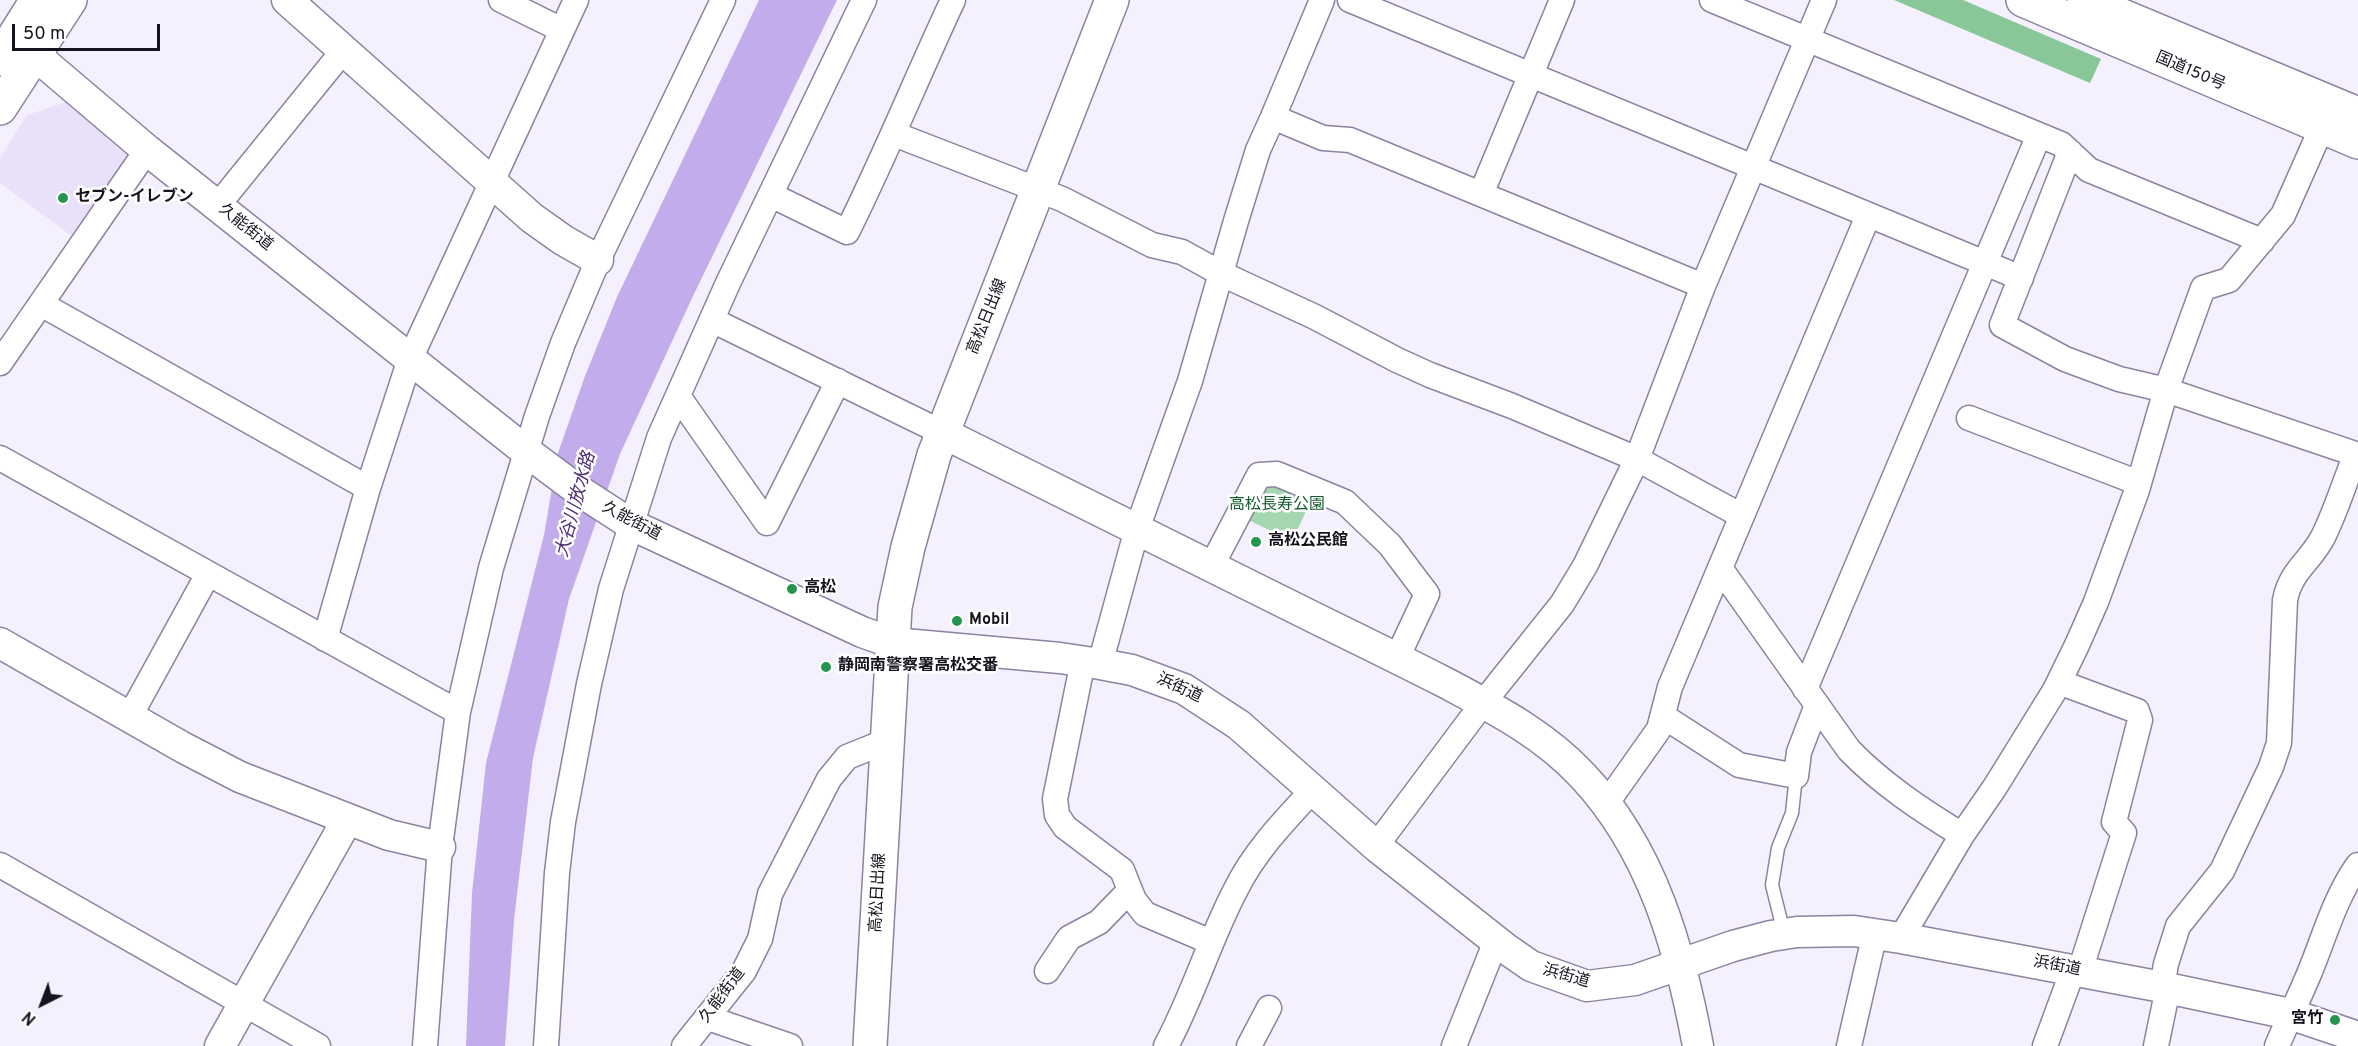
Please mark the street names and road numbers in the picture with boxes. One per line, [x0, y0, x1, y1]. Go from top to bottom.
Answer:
street label: 国道150号 [2152, 49, 2228, 95]
street label: 久能街道 [214, 200, 276, 256]
street label: 高松日出線 [964, 276, 1012, 358]
street label: 久能街道 [598, 499, 664, 545]
street label: 浜街道 [1153, 670, 1205, 708]
street label: 高松日出線 [867, 853, 891, 933]
street label: 浜街道 [2032, 953, 2082, 981]
street label: 浜街道 [1540, 961, 1592, 993]
street label: 久能街道 [696, 965, 750, 1027]

